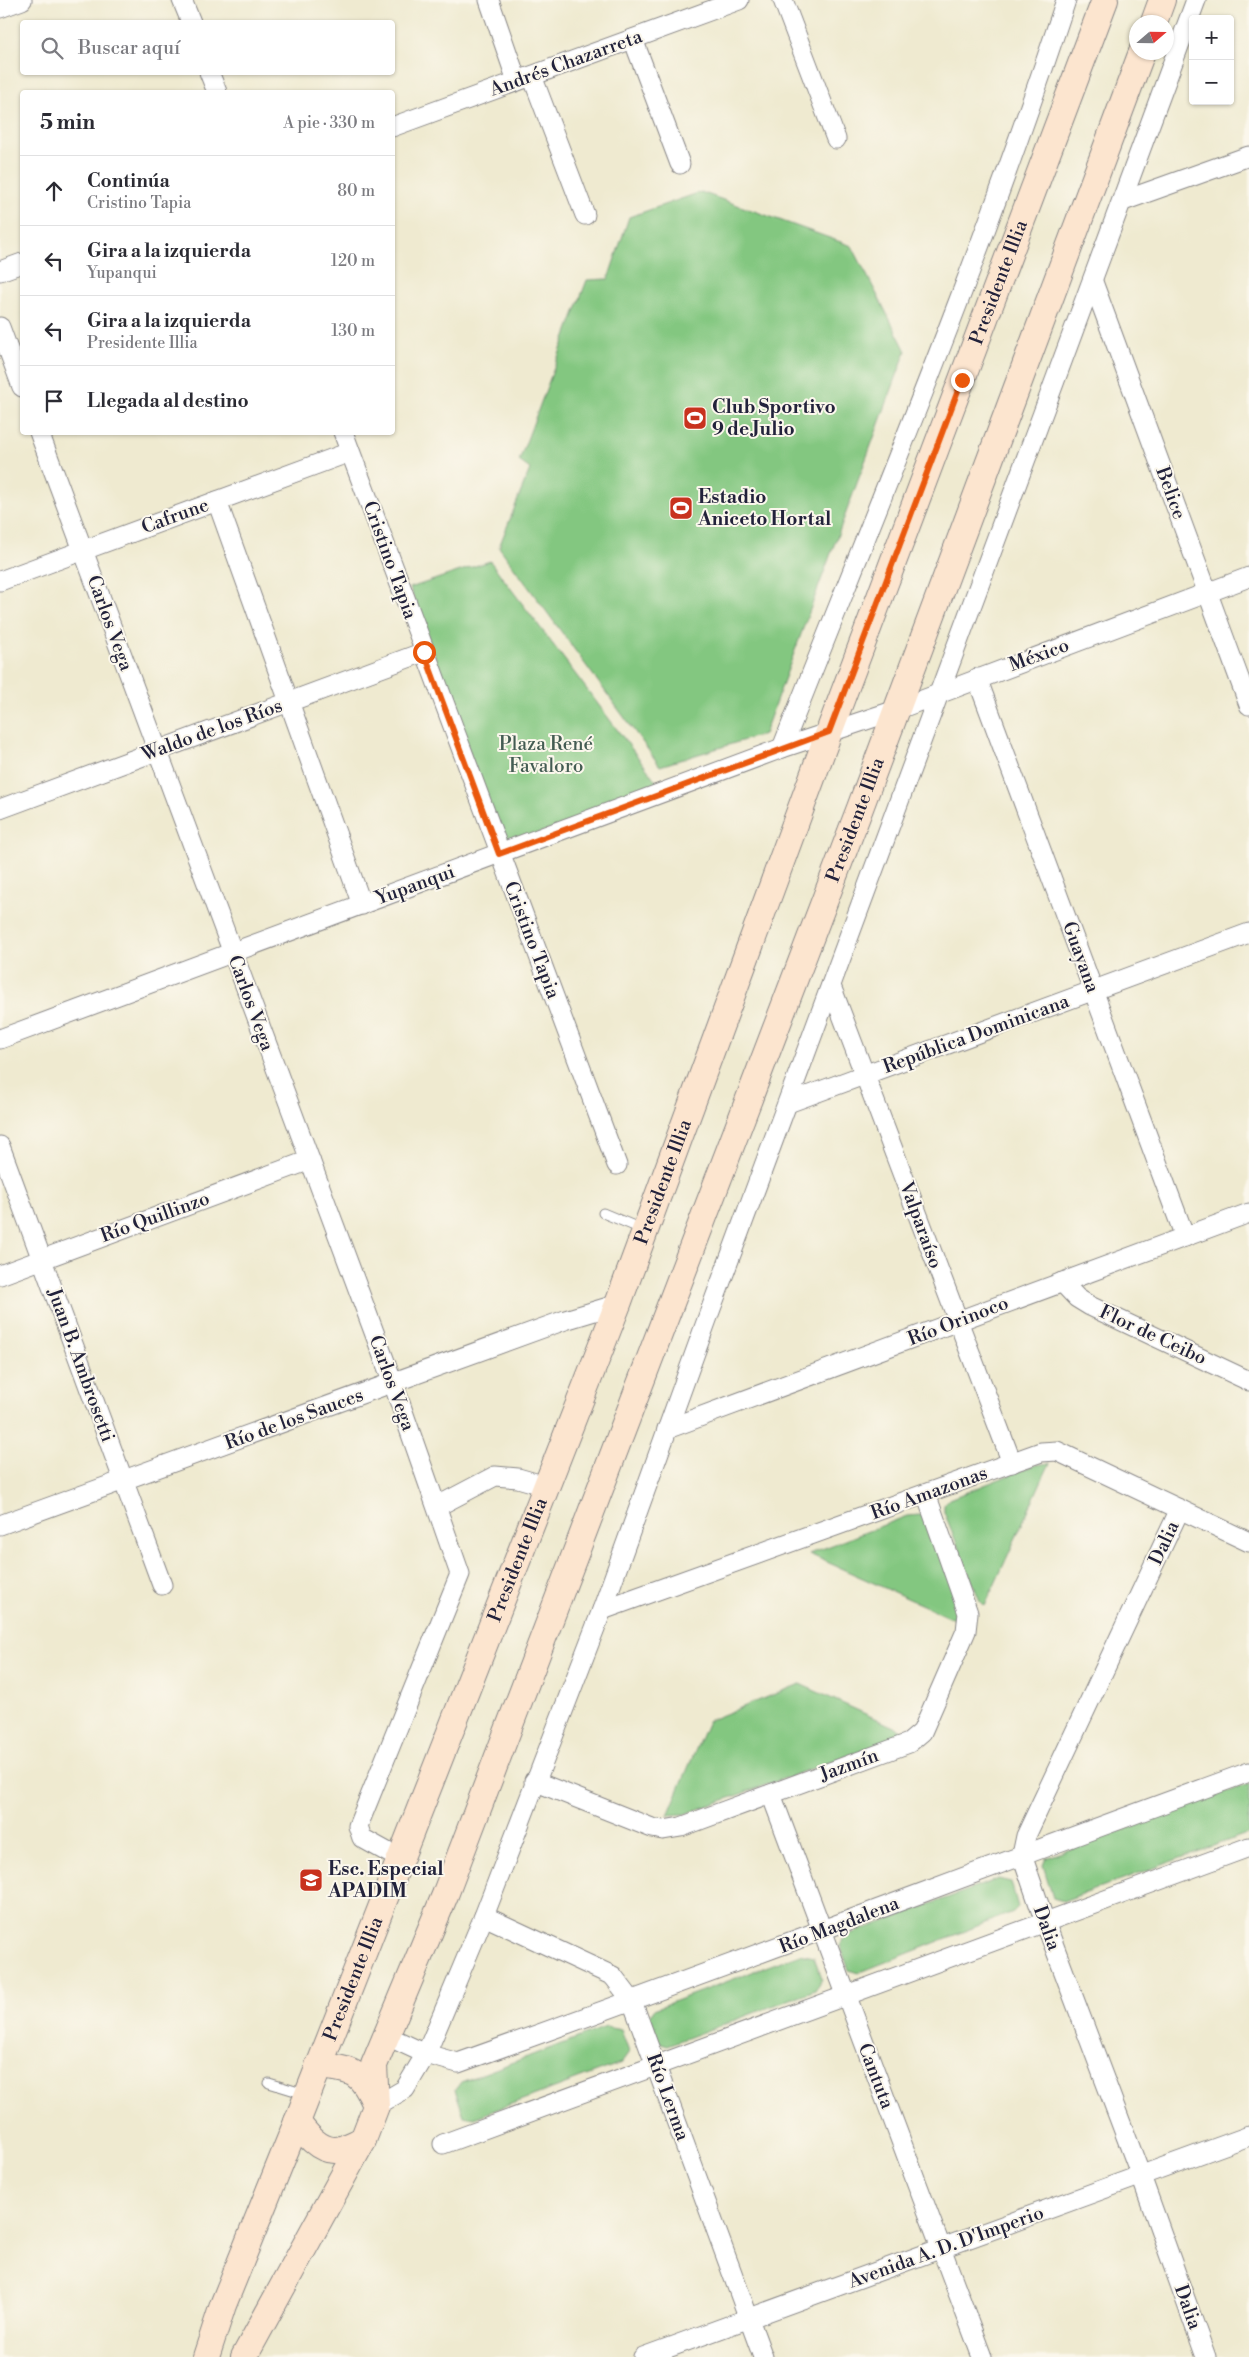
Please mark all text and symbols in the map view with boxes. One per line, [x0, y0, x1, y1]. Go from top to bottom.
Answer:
north arrow [1129, 15, 1174, 60]
map controls [1189, 15, 1234, 105]
button: + [1189, 15, 1234, 60]
search box [20, 20, 395, 75]
street label: Andrés Chazarreta [485, 24, 646, 102]
icon: search [38, 34, 66, 62]
text: Buscar aquí [78, 36, 180, 60]
button: − [1189, 60, 1234, 105]
text: 5 min [40, 110, 95, 136]
text: A pie · 330 m [283, 113, 375, 133]
text: Continúa [87, 169, 170, 193]
icon: ahead [40, 177, 68, 205]
text: 80 m [337, 181, 375, 201]
text: Cristino Tapia [87, 193, 191, 213]
street label: Presidente Illia [964, 216, 1033, 348]
text: Gira a la izquierda [87, 239, 251, 263]
icon: left [40, 247, 68, 275]
text: 120 m [331, 251, 375, 271]
text: Yupanqui [87, 263, 157, 283]
text: Gira a la izquierda [87, 309, 251, 333]
icon: left [40, 317, 68, 345]
text: 130 m [331, 321, 375, 341]
text: Presidente Illia [87, 333, 198, 353]
route end [951, 369, 974, 392]
icon: arrive [40, 387, 68, 415]
text: Llegada al destino [87, 389, 249, 413]
place label: Club Sportivo 9 de Julio [712, 395, 836, 441]
sports icon: Club Sportivo 9 de Julio [682, 405, 708, 431]
street label: Belice [1150, 463, 1192, 522]
place label: Estadio Aniceto Hortal [697, 485, 831, 531]
street label: Cafrune [138, 493, 212, 539]
sports icon: Estadio Aniceto Hortal [668, 495, 694, 521]
street label: Cristino Tapia [358, 498, 423, 623]
street label: Carlos Vega [82, 572, 139, 675]
street label: México [1006, 633, 1072, 677]
route start [413, 641, 436, 664]
street label: Waldo de los Ríos [137, 693, 286, 767]
park label: Plaza René Favaloro [499, 732, 593, 778]
street label: Presidente Illia [821, 754, 890, 886]
street label: Yupanqui [371, 860, 458, 911]
street label: Cristino Tapia [499, 878, 566, 1003]
street label: Guayana [1057, 918, 1105, 996]
street label: Carlos Vega [223, 952, 280, 1055]
street label: República Dominicana [880, 989, 1073, 1079]
street label: Presidente Illia [629, 1116, 697, 1248]
street label: Valparaíso [894, 1177, 948, 1272]
street label: Río Quillinzo [97, 1186, 213, 1248]
street label: Juan B. Ambrosetti [42, 1284, 120, 1445]
street label: Río Orinoco [904, 1291, 1012, 1351]
street label: Flor de Ceibo [1096, 1300, 1210, 1370]
street label: Carlos Vega [364, 1332, 421, 1435]
street label: Río de los Sauces [221, 1383, 367, 1455]
street label: Río Amazonas [867, 1461, 991, 1525]
street label: Presidente Illia [482, 1494, 553, 1625]
street label: Dalia [1143, 1517, 1185, 1569]
street label: Jazmín [815, 1743, 882, 1787]
place label: Esc. Especial APADIM [327, 1857, 444, 1903]
school or university icon: Esc. Especial APADIM [298, 1867, 324, 1893]
street label: Río Magdalena [776, 1891, 903, 1959]
street label: Dalia [1028, 1902, 1066, 1954]
street label: Presidente Illia [318, 1913, 389, 2044]
street label: Cantuta [853, 2040, 900, 2112]
street label: Río Lerma [641, 2050, 695, 2144]
street label: Avenida A. D. D'Imperio [844, 2200, 1047, 2294]
street label: Dalia [1169, 2281, 1207, 2333]

